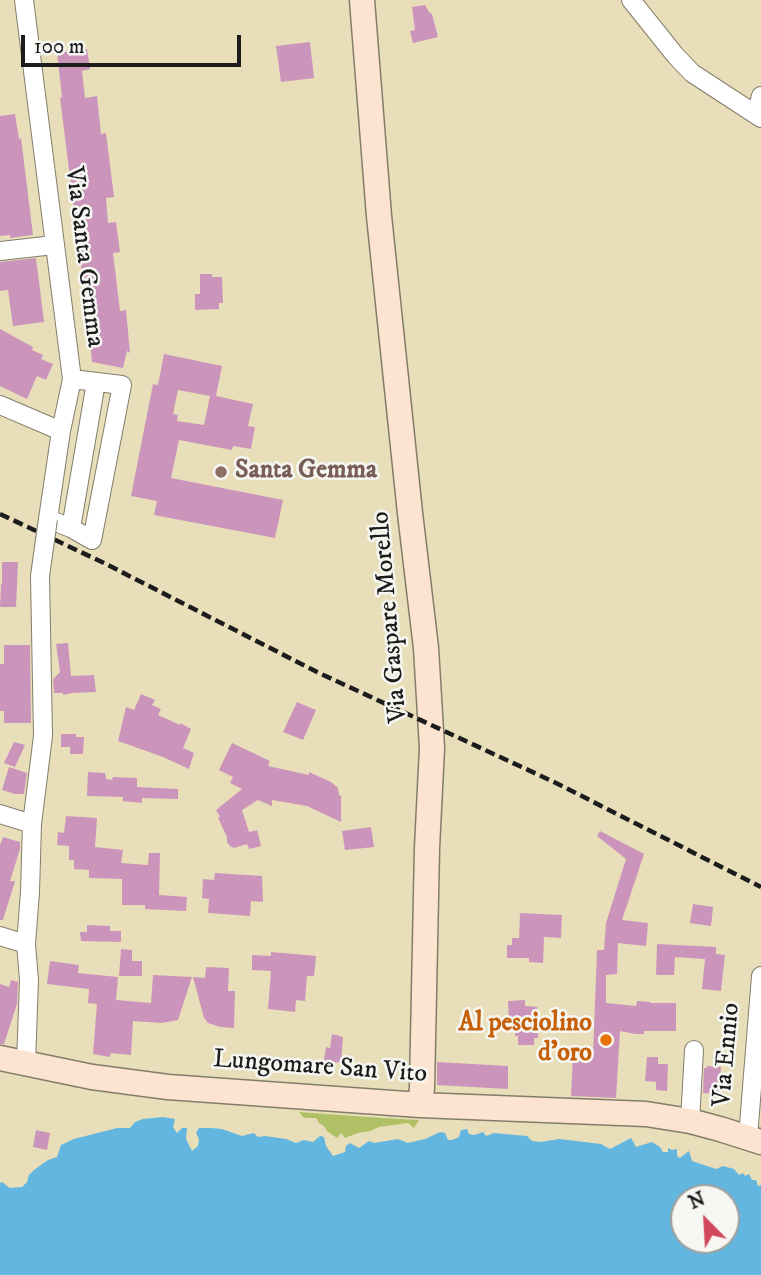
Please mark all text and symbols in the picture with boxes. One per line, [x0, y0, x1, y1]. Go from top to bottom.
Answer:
scale bar [24, 21, 245, 65]
text: 100 m [34, 34, 85, 60]
street label: Via Santa Gemma [56, 165, 110, 349]
place label: Santa Gemma [235, 456, 377, 488]
marker: Santa Gemma [213, 464, 229, 480]
street label: Via Gaspare Morello [366, 510, 416, 724]
street label: Via Ennio [708, 1002, 748, 1108]
place label: Al pesciolino d'oro [458, 1009, 592, 1070]
marker: Al pesciolino d'oro [598, 1032, 614, 1048]
street label: Lungomare San Vito [212, 1045, 428, 1091]
north arrow [670, 1184, 740, 1254]
text: N [685, 1188, 709, 1215]

